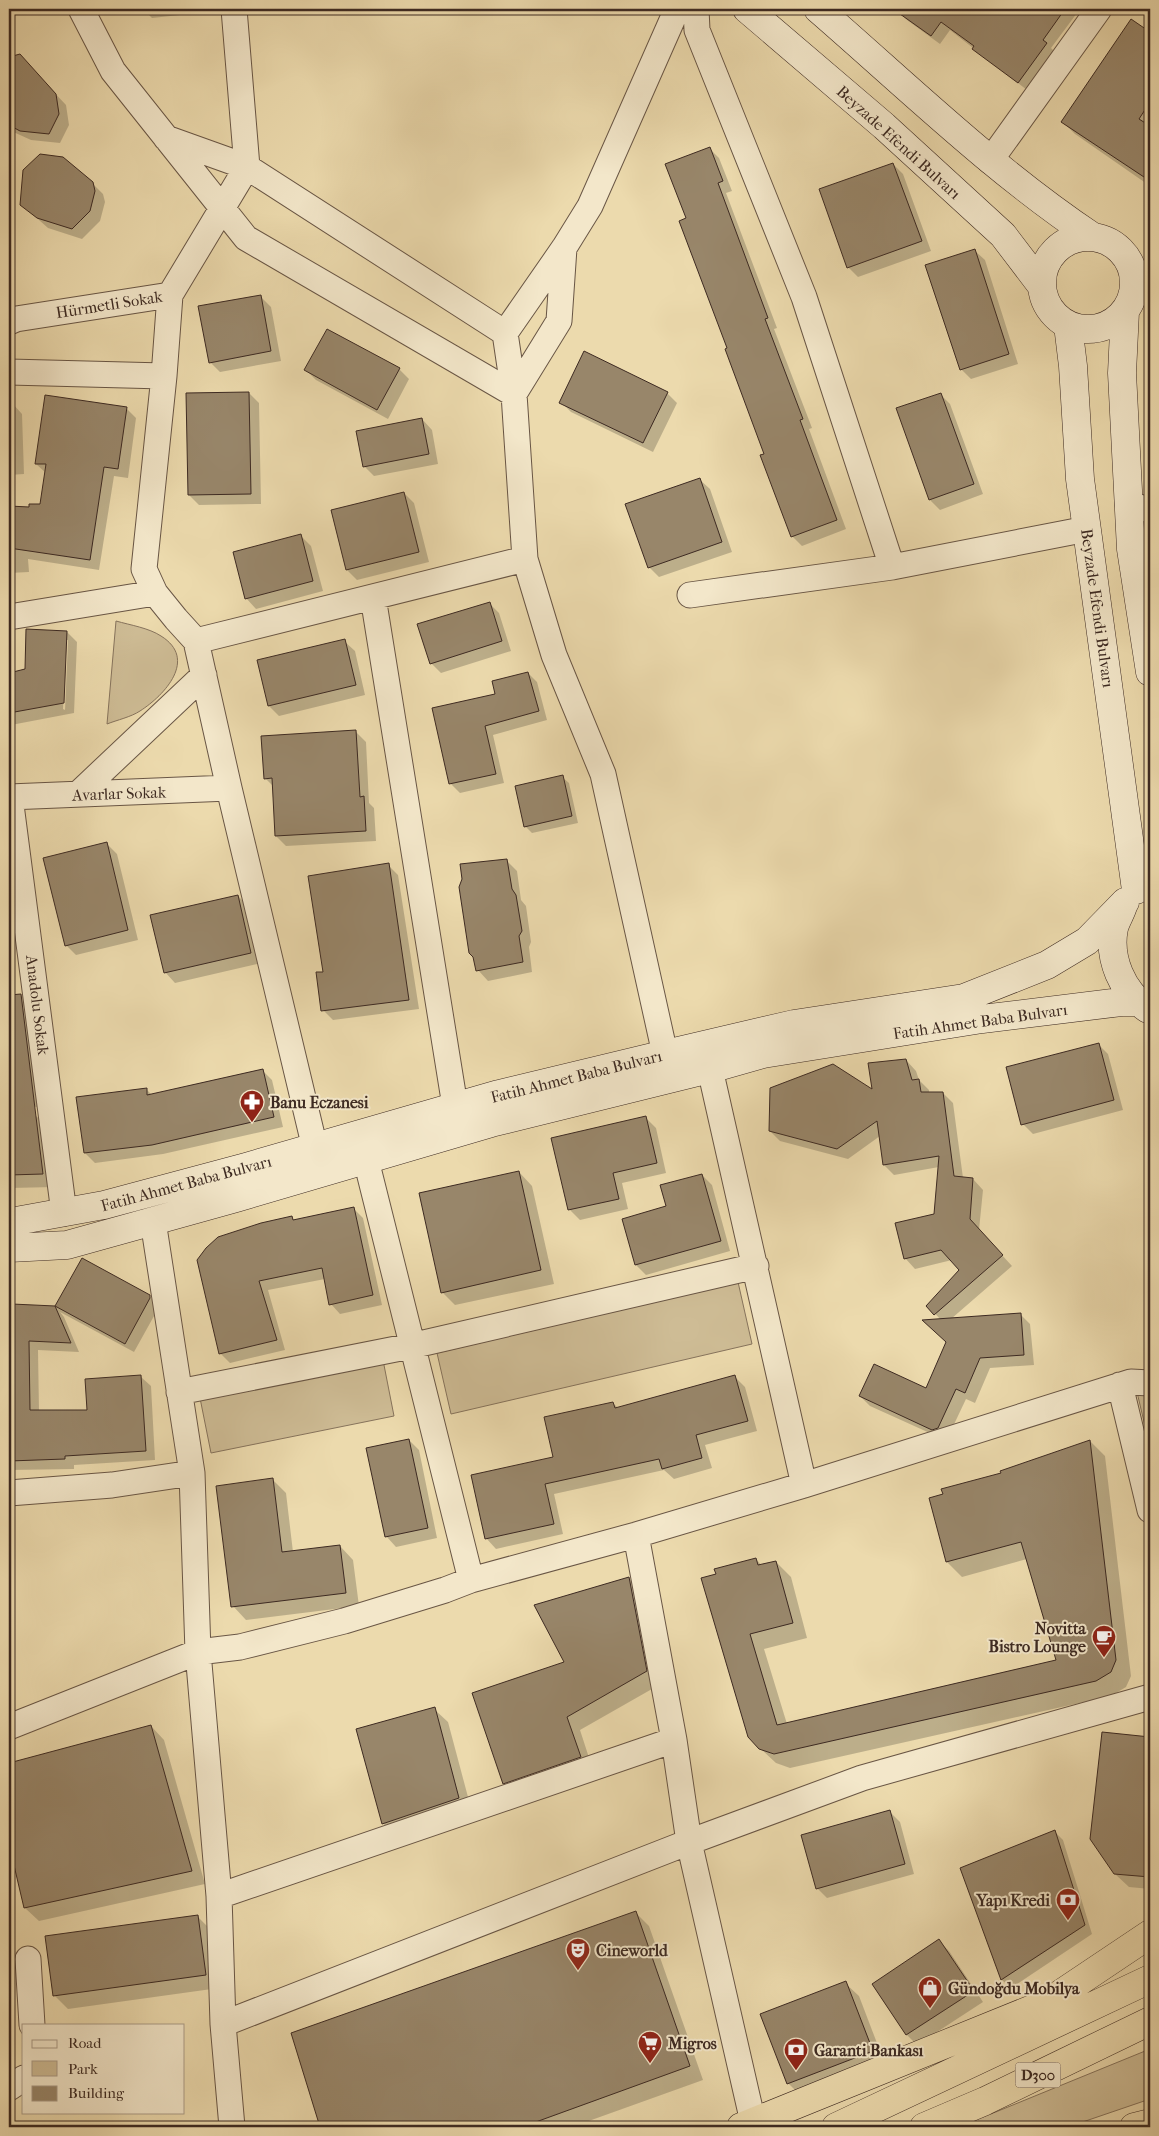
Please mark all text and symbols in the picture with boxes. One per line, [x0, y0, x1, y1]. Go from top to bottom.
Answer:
street label: Beyzade Efendi Bulvarı [833, 82, 965, 203]
street label: Hürmetli Sokak [54, 287, 165, 322]
street label: Beyzade Efendi Bulvarı [1077, 527, 1118, 689]
street label: Avarlar Sokak [71, 782, 167, 805]
street label: Anadolu Sokak [22, 953, 53, 1057]
street label: Fatih Ahmet Baba Bulvarı [892, 1000, 1069, 1043]
street label: Fatih Ahmet Baba Bulvarı [488, 1046, 664, 1107]
pharmacy icon: Banu Eczanesi [239, 1089, 265, 1123]
place label: Banu Eczanesi [270, 1093, 369, 1112]
street label: Fatih Ahmet Baba Bulvarı [99, 1151, 274, 1215]
place label: Novitta Bistro Lounge [989, 1619, 1087, 1657]
cafe icon: Novitta Bistro Lounge [1091, 1624, 1117, 1658]
bank icon: Yapı Kredi [1055, 1887, 1081, 1921]
place label: Yapı Kredi [975, 1891, 1050, 1911]
theatre icon: Cineworld [565, 1937, 591, 1971]
place label: Cineworld [596, 1941, 669, 1960]
shop icon: Gündoğdu Mobilya [917, 1975, 943, 2009]
place label: Gündoğdu Mobilya [948, 1979, 1080, 1999]
legend [22, 2024, 185, 2114]
supermarket icon: Migros [637, 2030, 663, 2064]
text: Road [68, 2034, 102, 2052]
place label: Migros [667, 2034, 717, 2054]
bank icon: Garanti Bankası [783, 2037, 809, 2071]
place label: Garanti Bankası [814, 2041, 924, 2060]
text: Park [68, 2060, 98, 2078]
road number: D300 [1016, 2062, 1060, 2088]
text: Building [68, 2084, 125, 2102]

